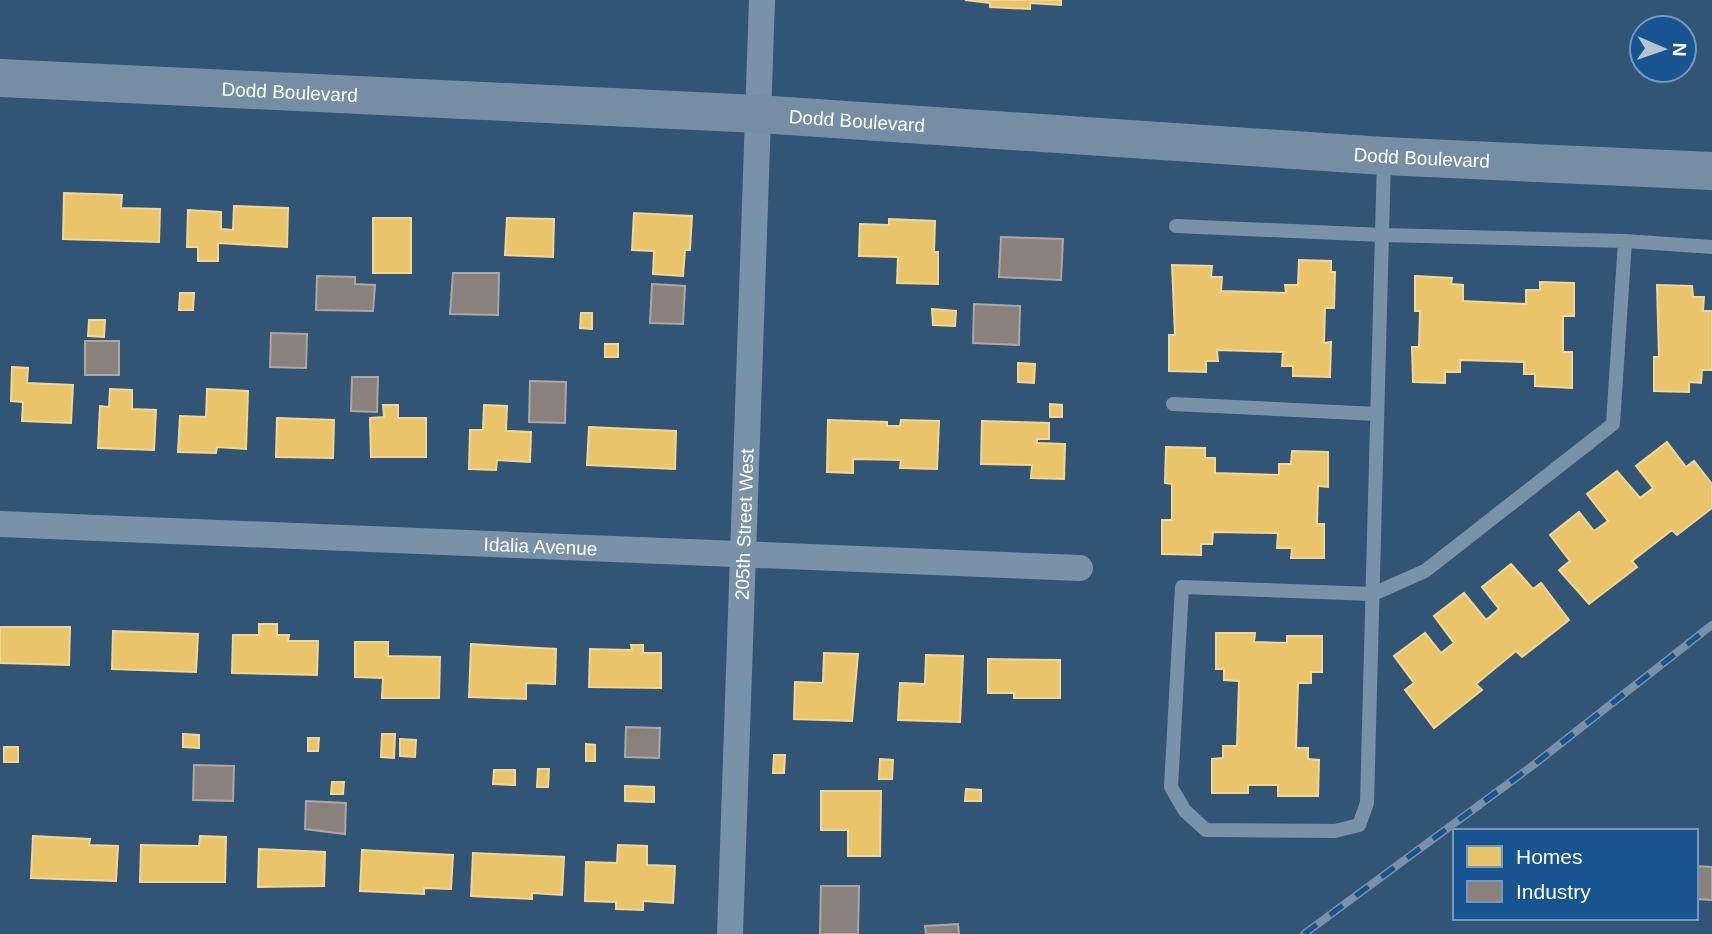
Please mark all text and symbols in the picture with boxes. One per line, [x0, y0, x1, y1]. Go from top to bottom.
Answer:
north arrow [1628, 14, 1698, 84]
text: N [1669, 42, 1690, 57]
street label: Dodd Boulevard [221, 79, 358, 106]
street label: Dodd Boulevard [788, 106, 926, 136]
street label: Dodd Boulevard [1353, 144, 1490, 172]
street label: 205th Street West [731, 447, 758, 600]
street label: Idalia Avenue [483, 534, 598, 559]
legend [1453, 829, 1698, 920]
text: Homes [1516, 845, 1583, 868]
text: Industry [1516, 880, 1591, 903]

